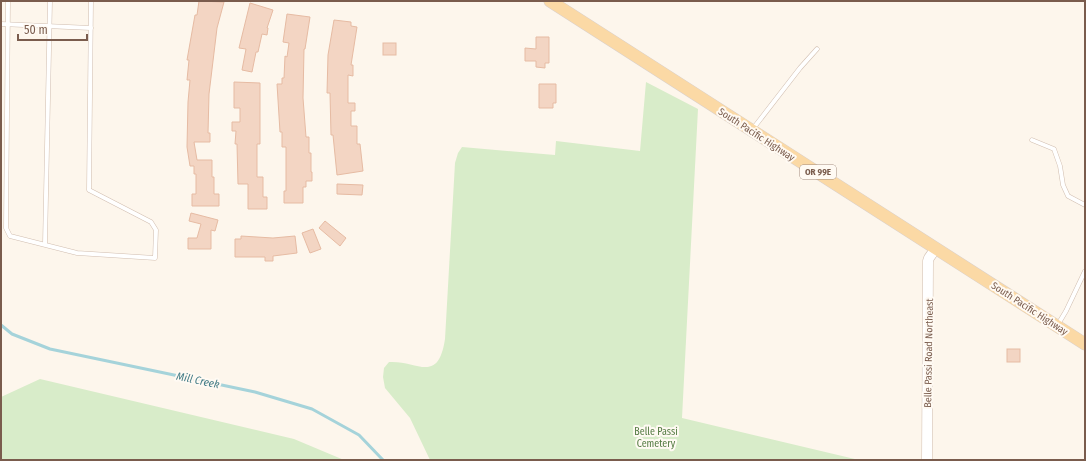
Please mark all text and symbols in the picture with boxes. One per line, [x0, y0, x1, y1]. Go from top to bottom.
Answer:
scale bar [18, 16, 87, 42]
text: 50 m [24, 23, 48, 37]
street label: South Pacific Highway [716, 106, 797, 164]
road number: OR 99E [800, 165, 836, 179]
street label: South Pacific Highway [989, 280, 1070, 338]
street label: Belle Passi Road Northeast [922, 297, 936, 408]
water label: Mill Creek [175, 370, 221, 391]
park label: Belle Passi Cemetery [634, 426, 678, 450]

